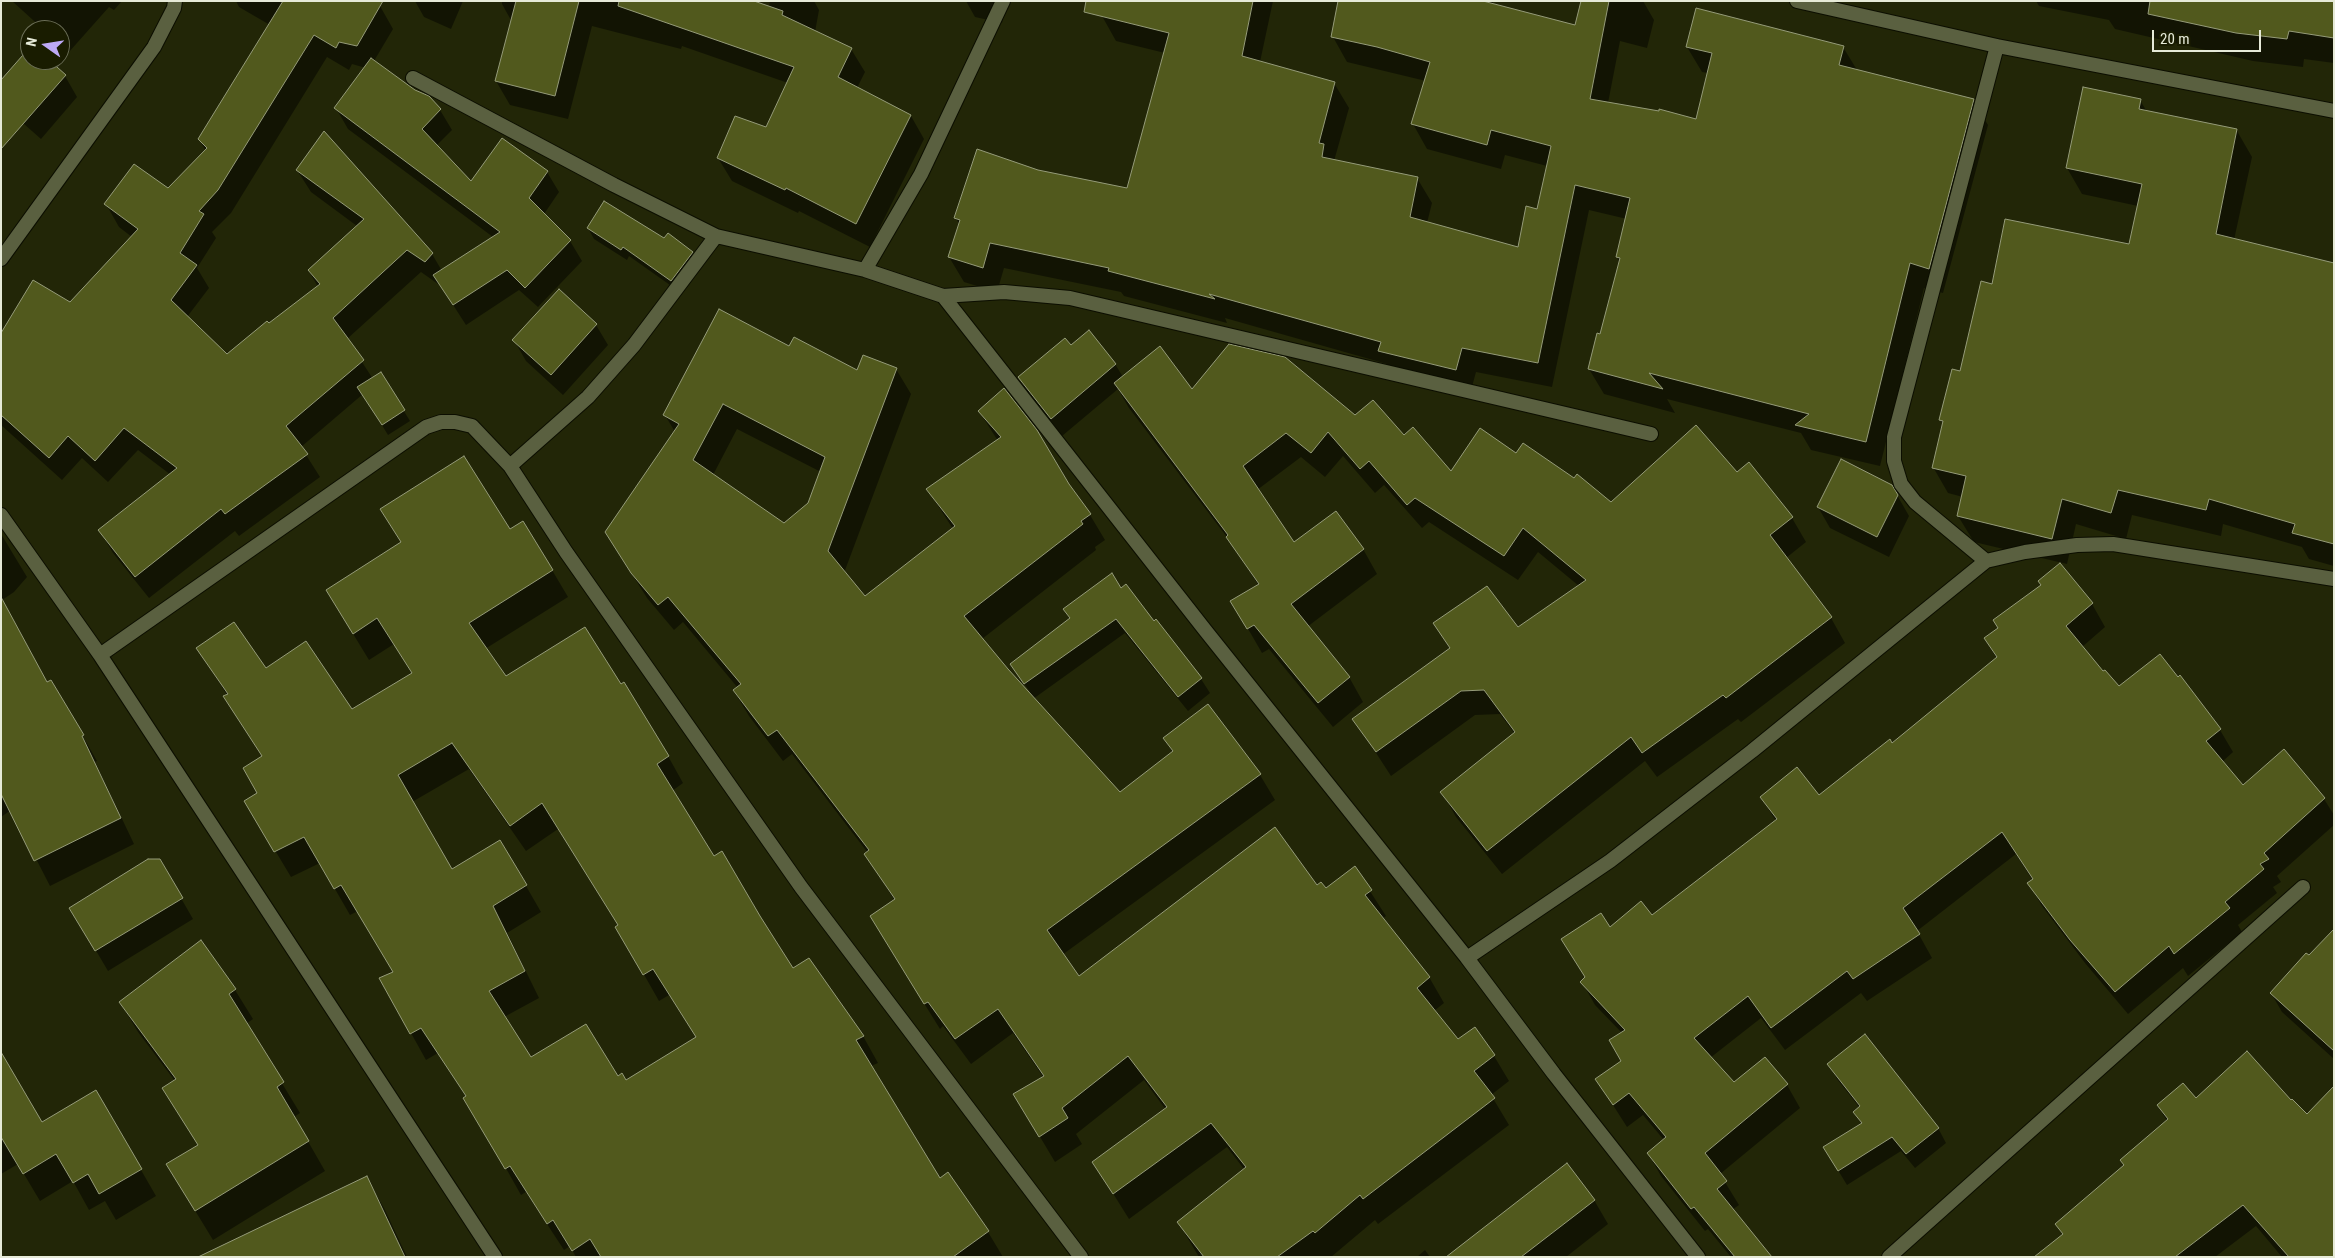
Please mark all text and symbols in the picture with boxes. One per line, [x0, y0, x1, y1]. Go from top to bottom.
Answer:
north arrow [20, 20, 70, 70]
scale bar [2155, 20, 2264, 52]
text: 20 m [2160, 30, 2190, 48]
text: N [23, 36, 40, 48]

